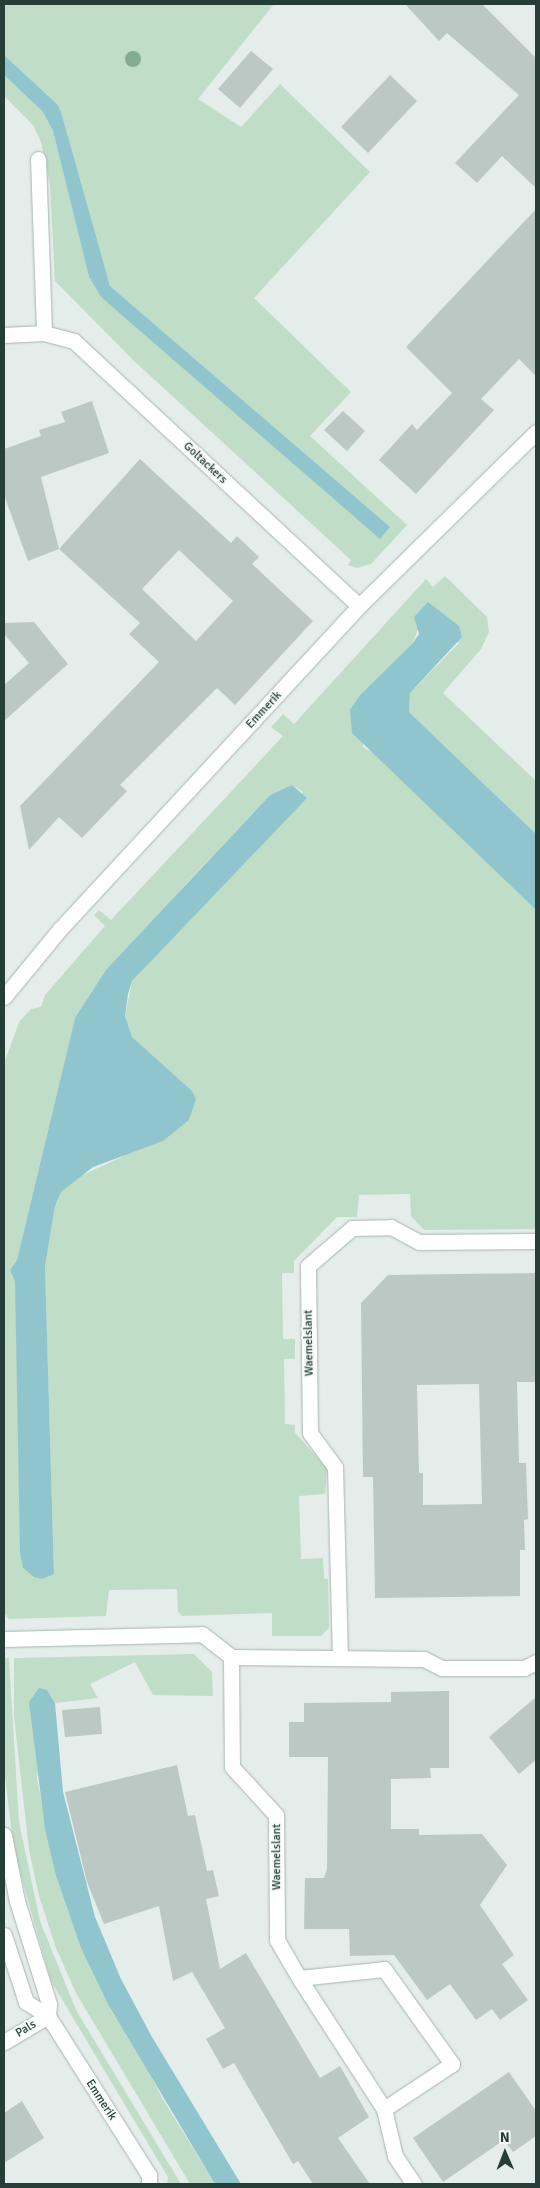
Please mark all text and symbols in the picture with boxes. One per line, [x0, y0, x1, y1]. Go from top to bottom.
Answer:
street label: Goltackers [180, 439, 230, 487]
street label: Emmerik [243, 688, 285, 732]
street label: Waemelslant [301, 1310, 317, 1376]
street label: Waemelslant [270, 1824, 284, 1890]
street label: Pals [13, 2017, 39, 2041]
street label: Emmerik [82, 2077, 120, 2123]
north arrow [480, 2128, 530, 2178]
text: N [500, 2129, 510, 2146]

